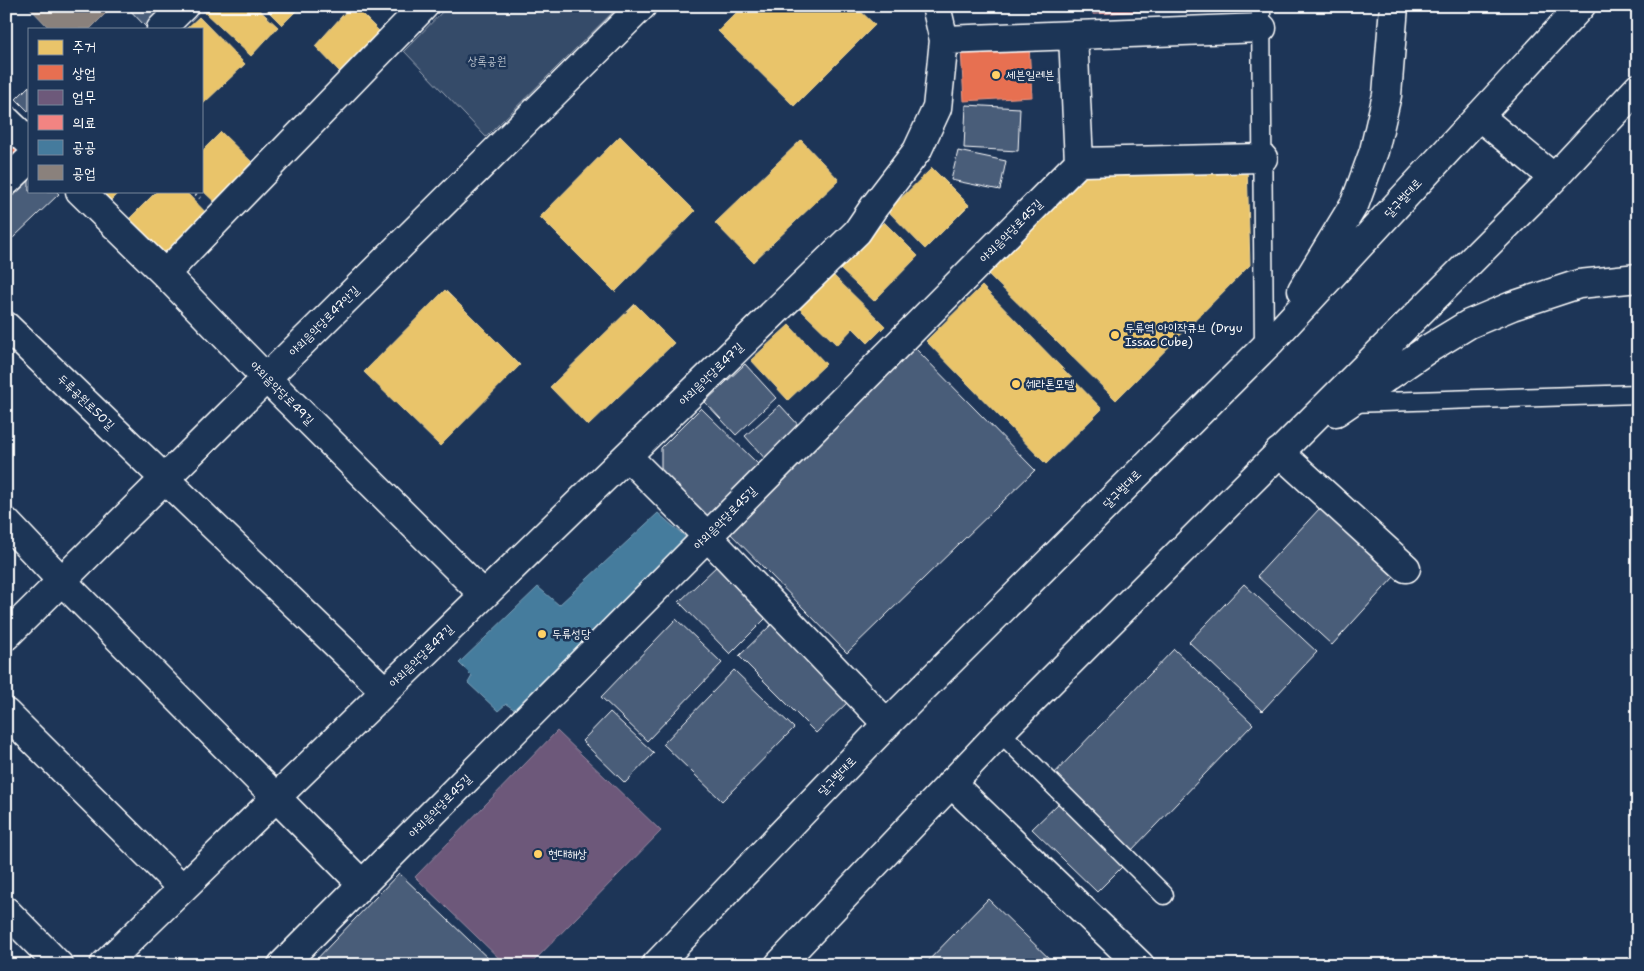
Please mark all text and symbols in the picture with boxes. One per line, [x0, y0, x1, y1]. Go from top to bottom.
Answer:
legend [28, 28, 202, 192]
text: 주거 [72, 37, 96, 57]
park label: 상록공원 [468, 53, 506, 69]
text: 상업 [72, 63, 96, 83]
place label: 세븐일레븐 [1006, 67, 1054, 83]
marker: 세븐일레븐 [990, 69, 1002, 81]
text: 업무 [72, 87, 96, 107]
text: 의료 [72, 113, 96, 133]
text: 공공 [72, 137, 96, 157]
text: 공업 [72, 163, 96, 183]
street label: 달구벌대로 [1381, 175, 1425, 221]
street label: 야외음악당로45길 [976, 196, 1046, 266]
street label: 야외음악당로47안길 [285, 282, 363, 360]
place label: 두류역 아이작큐브 (Dryu Issac Cube) [1125, 320, 1243, 350]
marker: 두류역 아이작큐브 (Dryu Issac Cube) [1109, 329, 1121, 341]
street label: 야외음악당로47길 [675, 339, 747, 409]
street label: 야외음악당로49길 [247, 358, 318, 429]
street label: 두류공원로50길 [54, 371, 118, 434]
place label: 쉐라톤모텔 [1026, 376, 1075, 392]
marker: 쉐라톤모텔 [1010, 378, 1022, 390]
street label: 달구벌대로 [1099, 466, 1145, 512]
street label: 야외음악당로45길 [690, 483, 760, 553]
street label: 야외음악당로47길 [385, 621, 457, 691]
place label: 두류성당 [552, 626, 591, 642]
marker: 두류성당 [536, 628, 548, 640]
street label: 달구벌대로 [814, 753, 860, 799]
street label: 야외음악당로45길 [405, 771, 475, 841]
place label: 현대해상 [548, 846, 587, 862]
marker: 현대해상 [532, 848, 544, 860]

